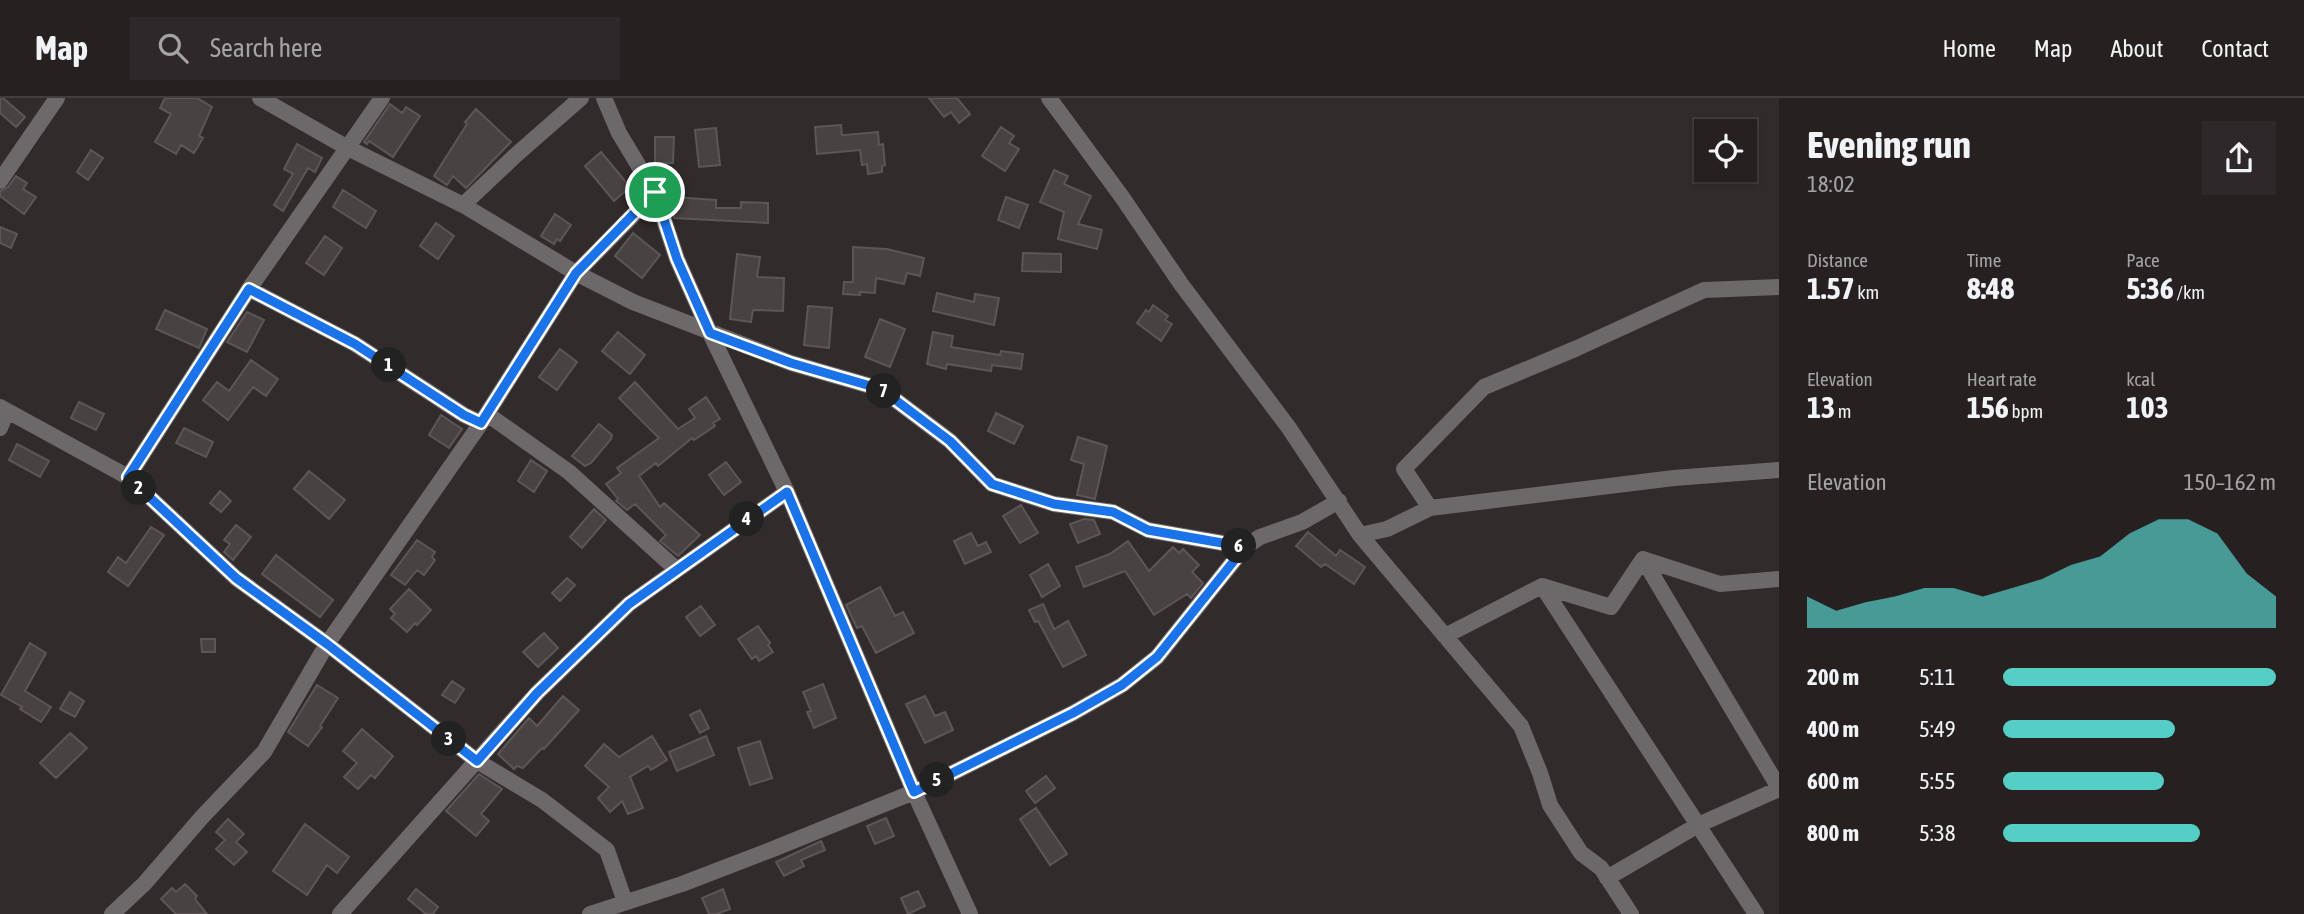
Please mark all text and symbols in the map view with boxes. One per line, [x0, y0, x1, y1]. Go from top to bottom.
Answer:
search box [130, 17, 620, 80]
text: Map [35, 29, 88, 67]
icon: search [154, 29, 192, 67]
text: Search here [210, 33, 322, 63]
text: Home [1942, 35, 1996, 62]
text: Map [2034, 35, 2072, 62]
text: About [2110, 35, 2163, 62]
text: Contact [2201, 35, 2269, 62]
map controls [1694, 119, 1757, 182]
button: locate [1694, 119, 1757, 182]
button: share [2202, 121, 2276, 195]
text: Evening run [1807, 123, 1971, 166]
pin [625, 162, 685, 222]
text: 18:02 [1807, 171, 1855, 197]
icon: arrive [636, 173, 674, 211]
text: Distance [1807, 249, 1868, 271]
text: Time [1967, 249, 2001, 271]
text: Pace [2126, 249, 2160, 271]
text: 1.57 [1807, 271, 1855, 305]
text: 8:48 [1967, 271, 2014, 305]
text: 5:36 [2126, 271, 2174, 305]
text: km [1855, 281, 1879, 303]
text: /km [2174, 281, 2205, 303]
pin: 1 [372, 348, 406, 382]
text: 1 [384, 353, 393, 375]
text: Elevation [1807, 368, 1873, 390]
text: Heart rate [1967, 368, 2037, 390]
text: kcal [2126, 368, 2155, 390]
pin: 7 [866, 374, 902, 408]
text: 7 [879, 379, 888, 401]
text: 13 [1807, 390, 1835, 424]
text: 156 [1967, 390, 2009, 424]
text: 103 [2126, 390, 2169, 424]
text: m [1835, 400, 1852, 422]
text: bpm [2009, 400, 2043, 422]
text: Elevation [1807, 469, 1887, 495]
text: 150–162 m [2183, 469, 2276, 495]
pin: 2 [122, 470, 156, 506]
text: 2 [134, 476, 143, 498]
pin: 4 [730, 502, 764, 536]
text: 4 [742, 507, 751, 529]
pin: 6 [1222, 528, 1256, 564]
text: 6 [1234, 534, 1243, 556]
text: 200 m [1807, 664, 1859, 690]
text: 5:11 [1919, 664, 1956, 690]
text: 400 m [1807, 716, 1859, 742]
text: 5:49 [1919, 716, 1956, 742]
pin: 3 [432, 722, 466, 756]
text: 3 [444, 727, 453, 749]
pin: 5 [920, 762, 954, 798]
text: 5 [932, 768, 941, 790]
text: 600 m [1807, 768, 1859, 794]
text: 5:55 [1919, 768, 1956, 794]
text: 800 m [1807, 820, 1859, 846]
text: 5:38 [1919, 820, 1956, 846]

